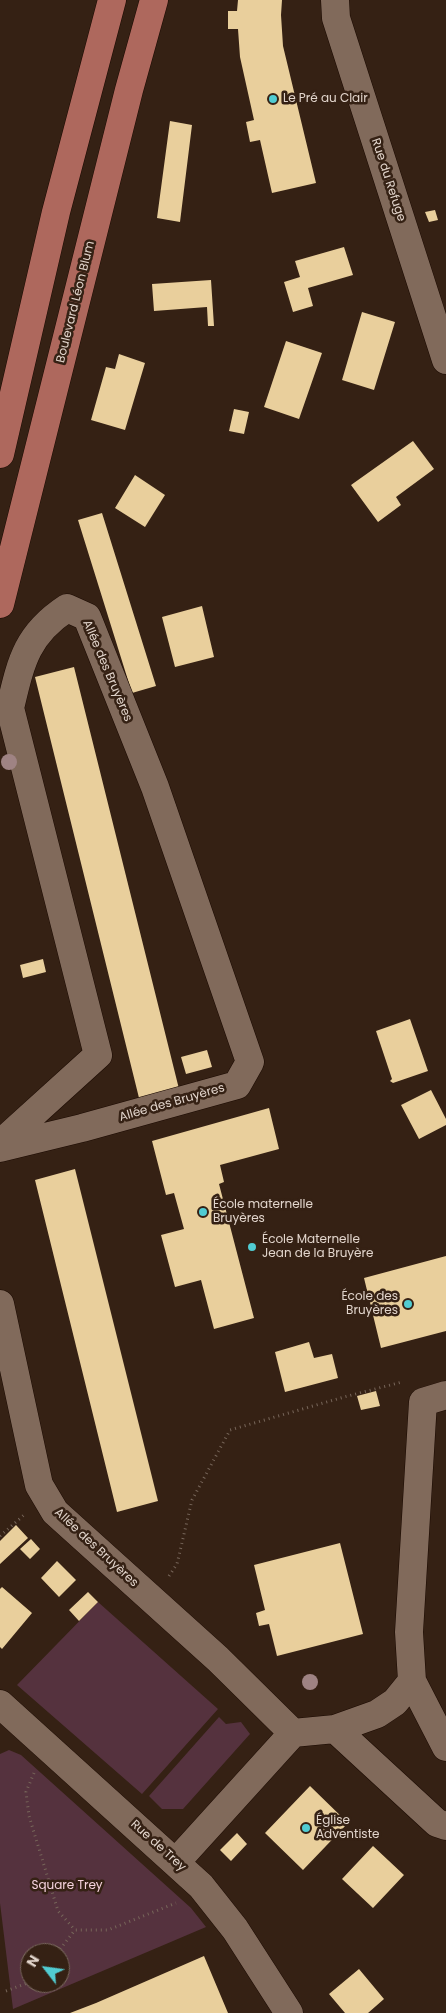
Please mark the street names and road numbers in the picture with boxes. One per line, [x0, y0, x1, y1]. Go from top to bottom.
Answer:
street label: Rue du Refuge [368, 137, 408, 223]
street label: Boulevard Léon Blum [54, 239, 98, 365]
street label: Allée des Bruyères [79, 618, 135, 724]
street label: Allée des Bruyères [118, 1081, 226, 1125]
street label: Allée des Bruyères [51, 1506, 141, 1590]
street label: Rue de Trey [127, 1817, 189, 1875]

